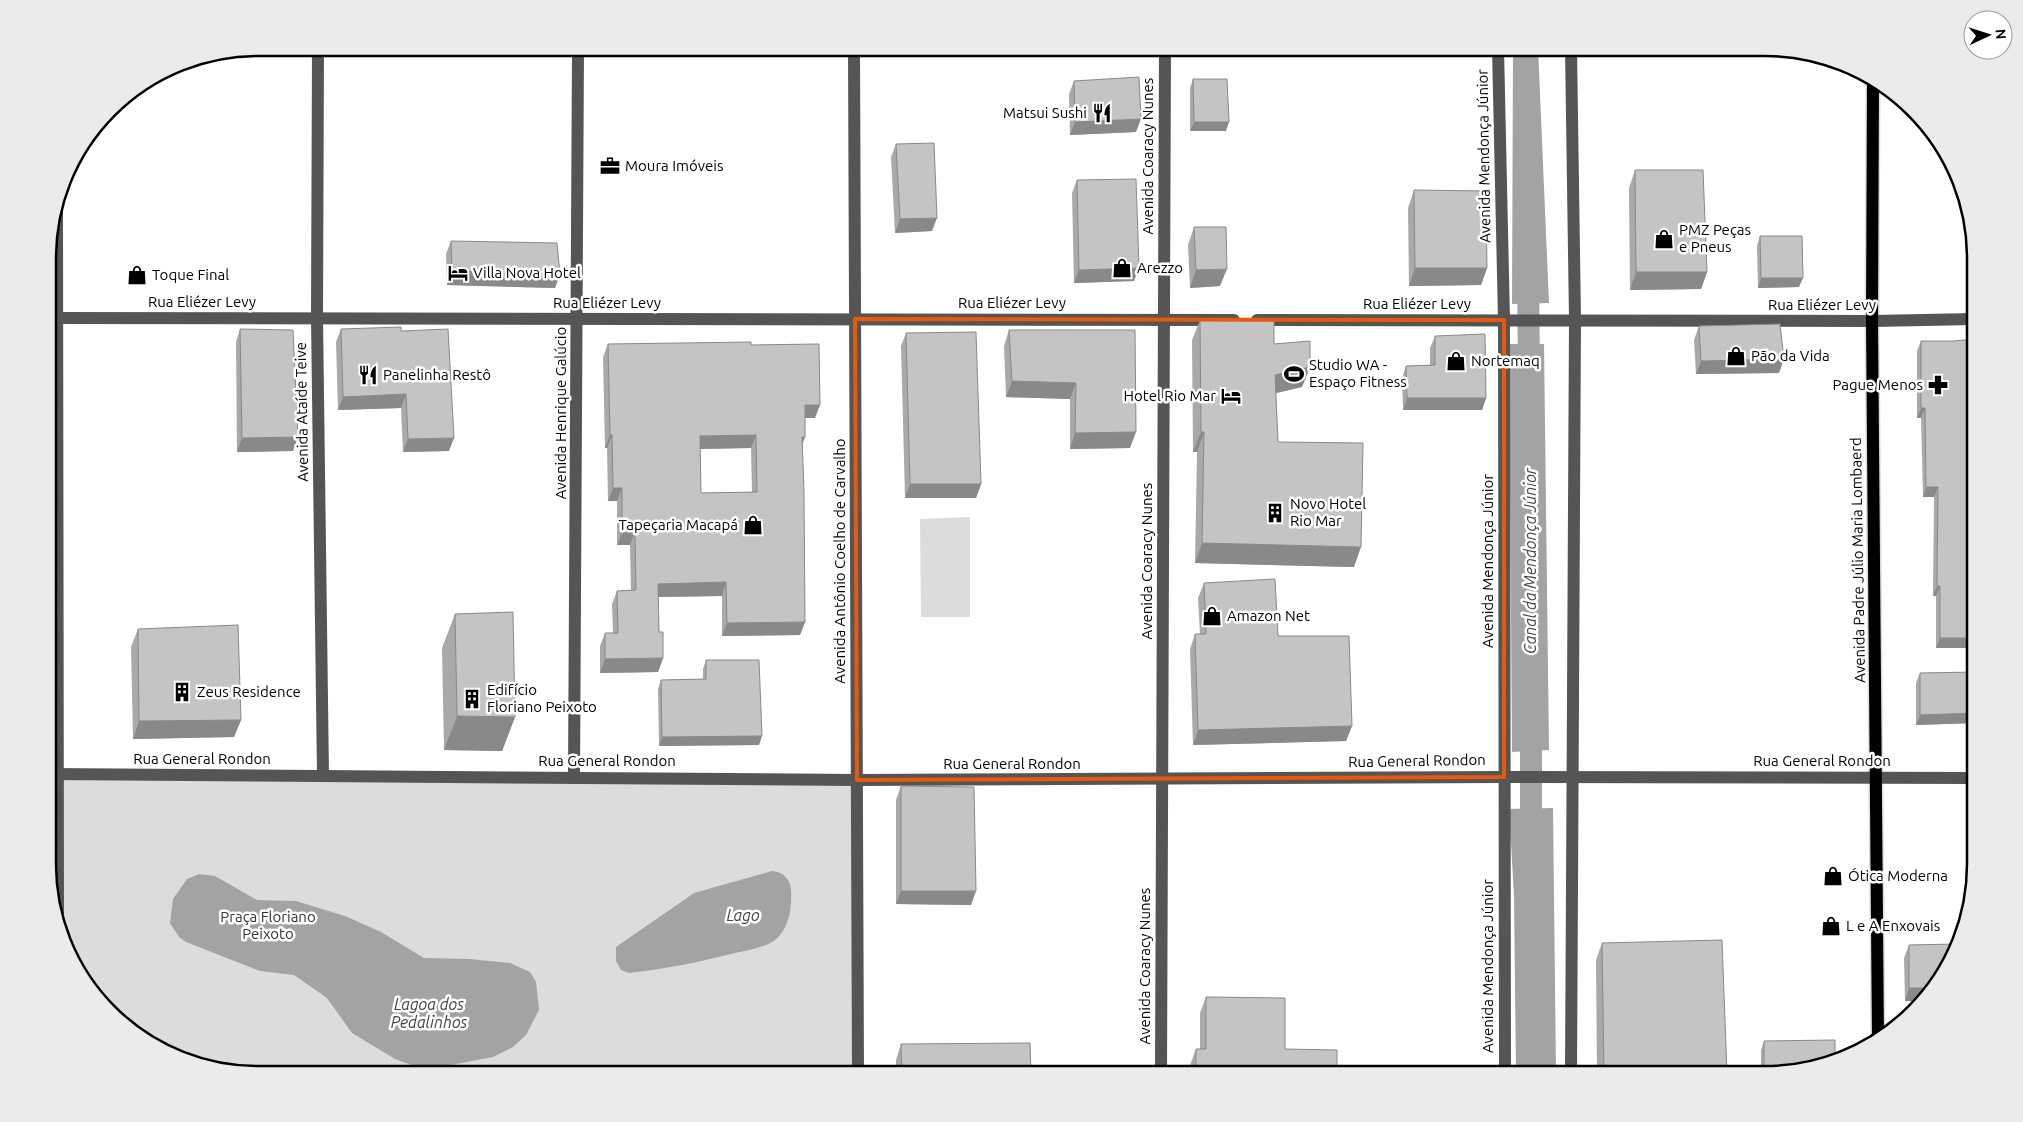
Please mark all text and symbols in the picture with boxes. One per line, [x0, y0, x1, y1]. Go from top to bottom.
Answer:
north arrow [1963, 10, 2013, 60]
text: N [1993, 28, 2009, 40]
street label: Avenida Mendonça Júnior [1473, 69, 1494, 243]
street label: Avenida Coaracy Nunes [1139, 78, 1156, 234]
restaurant icon: Matsui Sushi [1091, 102, 1113, 124]
place label: Matsui Sushi [1003, 104, 1087, 121]
office icon: Moura Imóveis [599, 155, 621, 177]
place label: Moura Imóveis [625, 157, 723, 174]
place label: PMZ Peças e Pneus [1679, 221, 1751, 255]
shop icon: PMZ Peças e Pneus [1653, 228, 1675, 250]
shop icon: Arezzo [1111, 257, 1133, 279]
place label: Arezzo [1137, 259, 1183, 276]
hotel icon: Villa Nova Hotel [447, 262, 469, 284]
shop icon: Toque Final [126, 264, 148, 286]
place label: Villa Nova Hotel [473, 264, 581, 281]
place label: Toque Final [152, 266, 229, 283]
street label: Rua Eliézer Levy [148, 293, 256, 310]
street label: Rua Eliézer Levy [553, 294, 661, 311]
street label: Rua Eliézer Levy [958, 294, 1066, 311]
street label: Rua Eliézer Levy [1363, 295, 1471, 312]
street label: Rua Eliézer Levy [1768, 296, 1876, 313]
street label: Avenida Henrique Galúcio [552, 327, 569, 499]
street label: Avenida Ataíde Teive [292, 342, 311, 482]
shop icon: Pão da Vida [1725, 345, 1747, 367]
place label: Pão da Vida [1751, 347, 1830, 364]
shop icon: Nortemaq [1445, 350, 1467, 372]
place label: Nortemaq [1471, 352, 1540, 369]
place label: Studio WA - Espaço Fitness [1309, 356, 1407, 390]
sports icon: Studio WA - Espaço Fitness [1283, 363, 1305, 385]
restaurant icon: Panelinha Restô [357, 364, 379, 386]
place label: Panelinha Restô [383, 366, 491, 383]
pharmacy icon: Pague Menos [1927, 374, 1949, 396]
place label: Pague Menos [1832, 376, 1923, 393]
hotel icon: Hotel Rio Mar [1220, 385, 1242, 407]
place label: Hotel Rio Mar [1124, 387, 1216, 404]
street label: Avenida Padre Júlio Maria Lombaerd [1847, 437, 1868, 683]
street label: Avenida Antônio Coelho de Carvalho [831, 438, 848, 684]
water label: Canal da Mendonça Júnior [1521, 467, 1539, 654]
street label: Avenida Mendonça Júnior [1479, 474, 1496, 648]
street label: Avenida Coaracy Nunes [1138, 483, 1155, 639]
place label: Novo Hotel Rio Mar [1290, 495, 1366, 529]
building icon: Novo Hotel Rio Mar [1264, 502, 1286, 524]
shop icon: Tapeçaria Macapá [742, 514, 764, 536]
place label: Tapeçaria Macapá [618, 516, 738, 533]
shop icon: Amazon Net [1201, 605, 1223, 627]
place label: Amazon Net [1227, 607, 1310, 624]
building icon: Zeus Residence [171, 681, 193, 703]
place label: Edifício Floriano Peixoto [487, 681, 597, 715]
place label: Zeus Residence [197, 683, 301, 700]
building icon: Edifício Floriano Peixoto [461, 688, 483, 710]
street label: Rua General Rondon [133, 750, 271, 767]
street label: Rua General Rondon [1348, 751, 1486, 770]
street label: Rua General Rondon [538, 752, 676, 769]
street label: Rua General Rondon [1753, 752, 1891, 769]
street label: Rua General Rondon [943, 755, 1081, 772]
shop icon: Ótica Moderna [1822, 865, 1844, 887]
place label: Ótica Moderna [1848, 867, 1948, 884]
street label: Avenida Mendonça Júnior [1479, 879, 1496, 1053]
street label: Avenida Coaracy Nunes [1136, 888, 1153, 1044]
water label: Lago [726, 906, 760, 924]
park label: Praça Floriano Peixoto [220, 908, 316, 942]
shop icon: L e A Enxovais [1820, 915, 1842, 937]
place label: L e A Enxovais [1846, 917, 1940, 934]
water label: Lagoa dos Pedalinhos [391, 995, 468, 1031]

